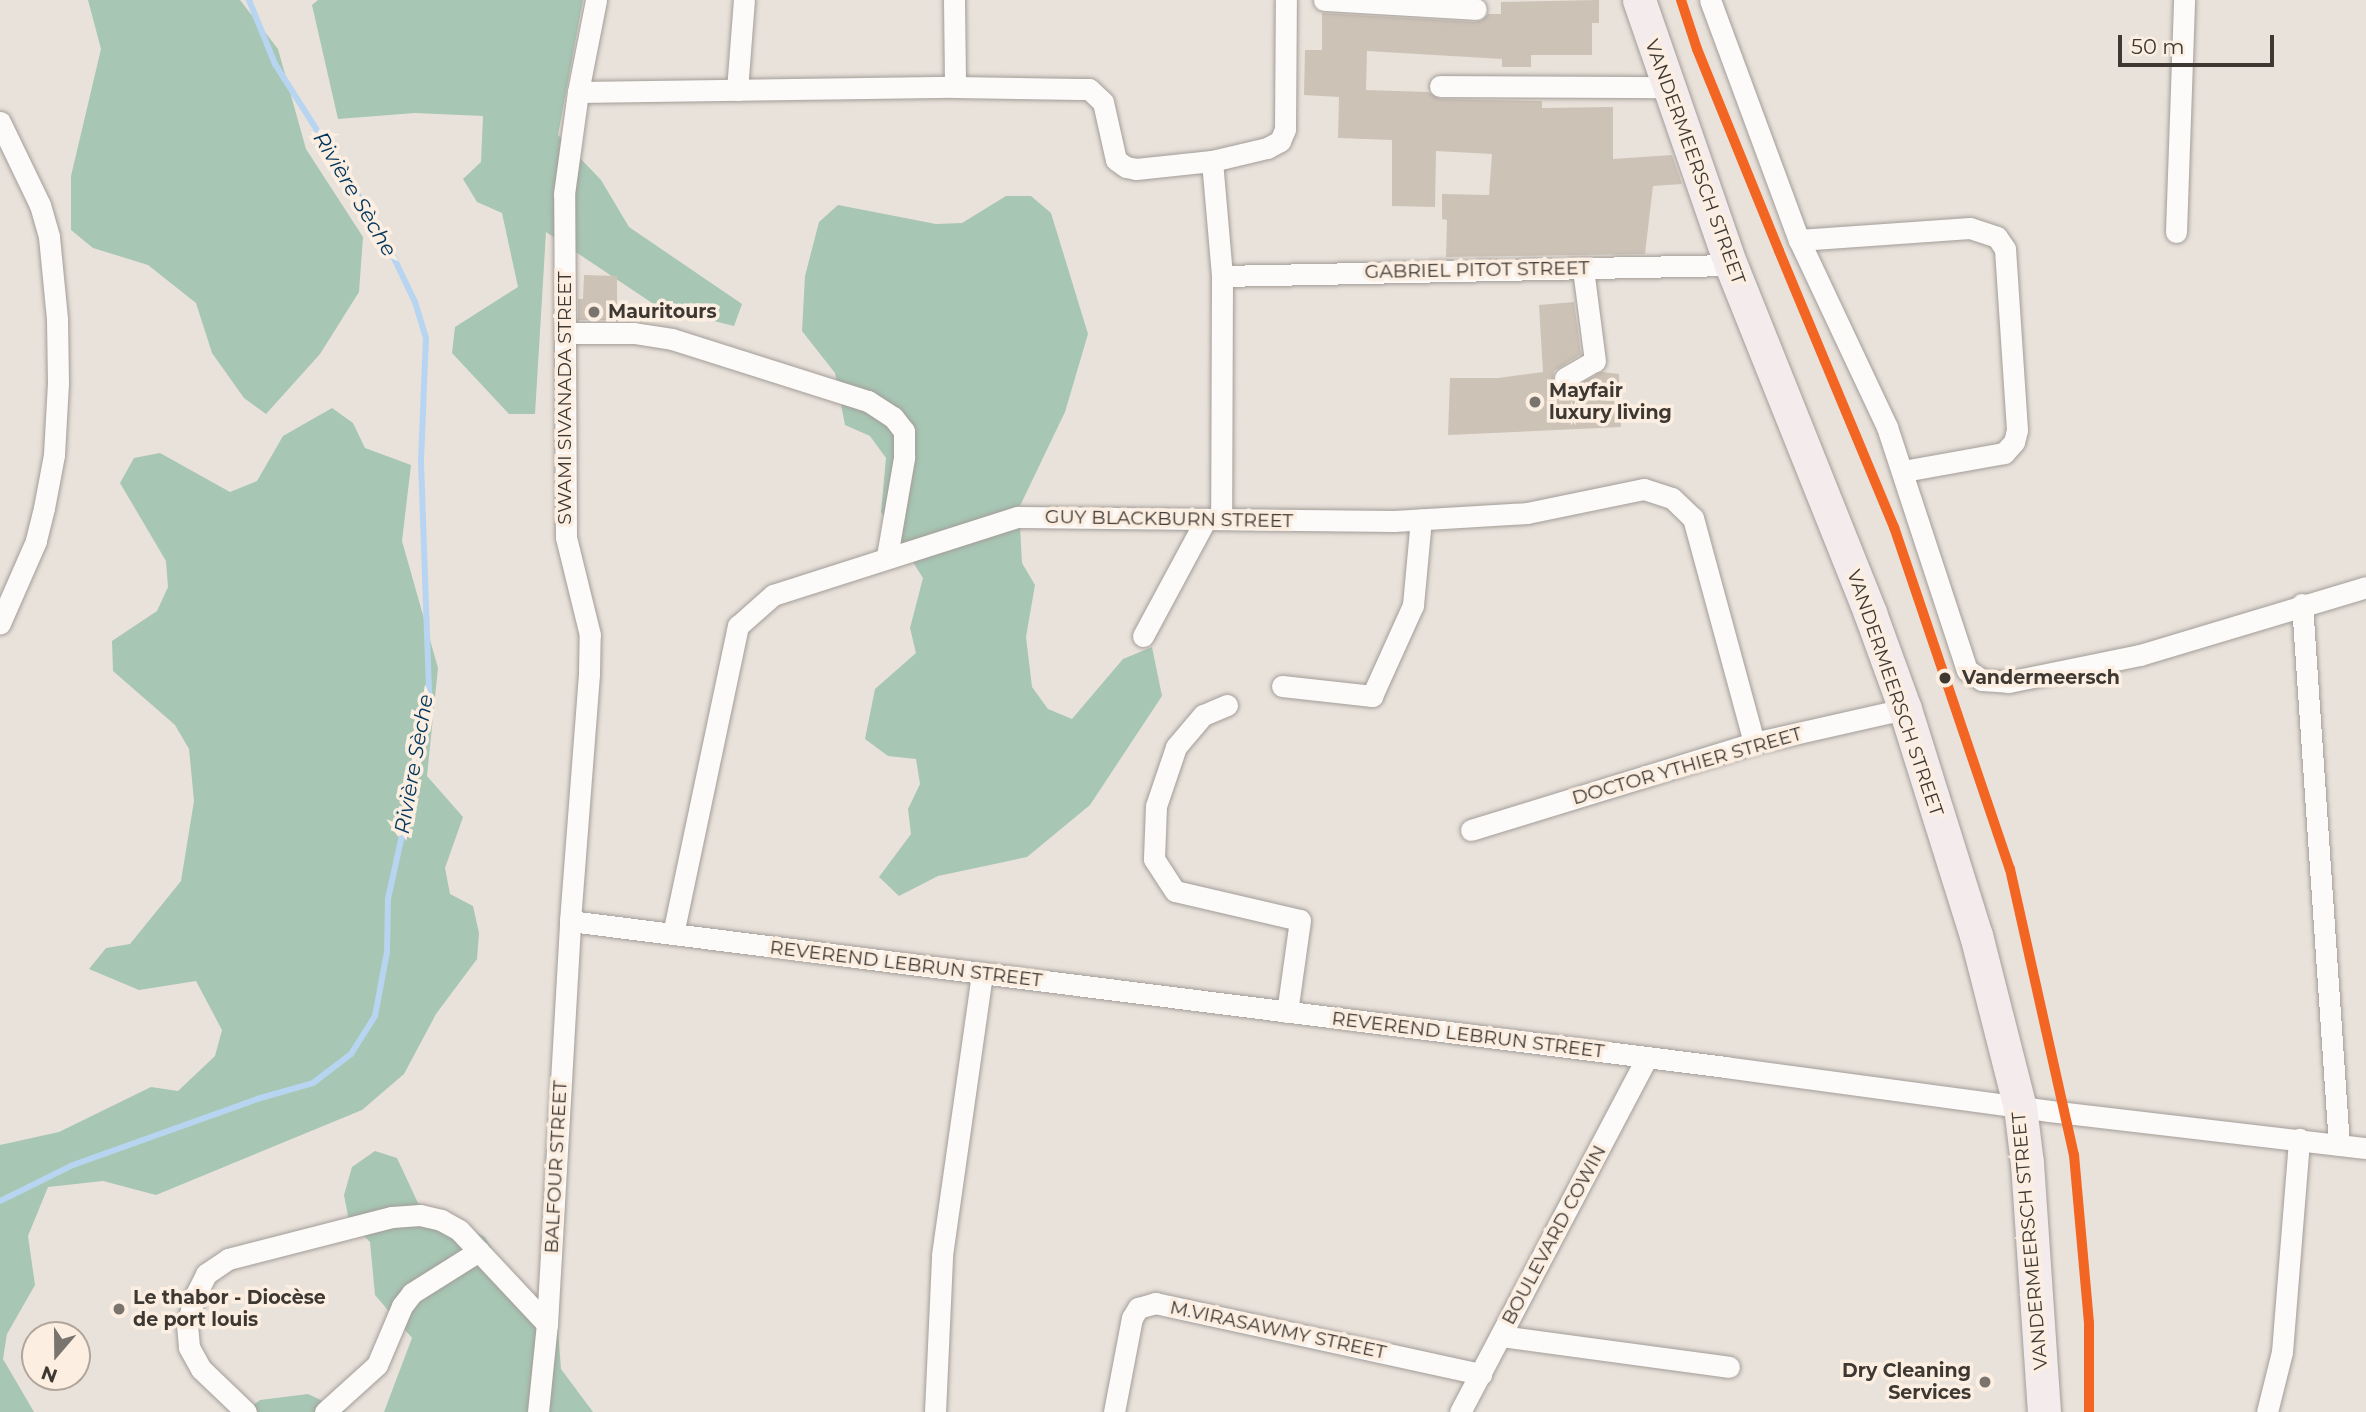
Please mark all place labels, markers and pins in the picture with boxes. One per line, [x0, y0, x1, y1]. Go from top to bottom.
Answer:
place label: Mauritours [608, 301, 716, 323]
marker: Mauritours [586, 304, 602, 320]
place label: Mayfair luxury living [1549, 380, 1672, 424]
marker: Mayfair luxury living [1527, 394, 1543, 410]
marker: Vandermeersch [1934, 667, 1956, 689]
place label: Vandermeersch [1962, 667, 2120, 689]
place label: Le thabor - Diocèse de port louis [133, 1287, 326, 1331]
marker: Le thabor - Diocèse de port louis [111, 1301, 127, 1317]
place label: Dry Cleaning Services [1842, 1360, 1971, 1404]
marker: Dry Cleaning Services [1977, 1374, 1993, 1390]

